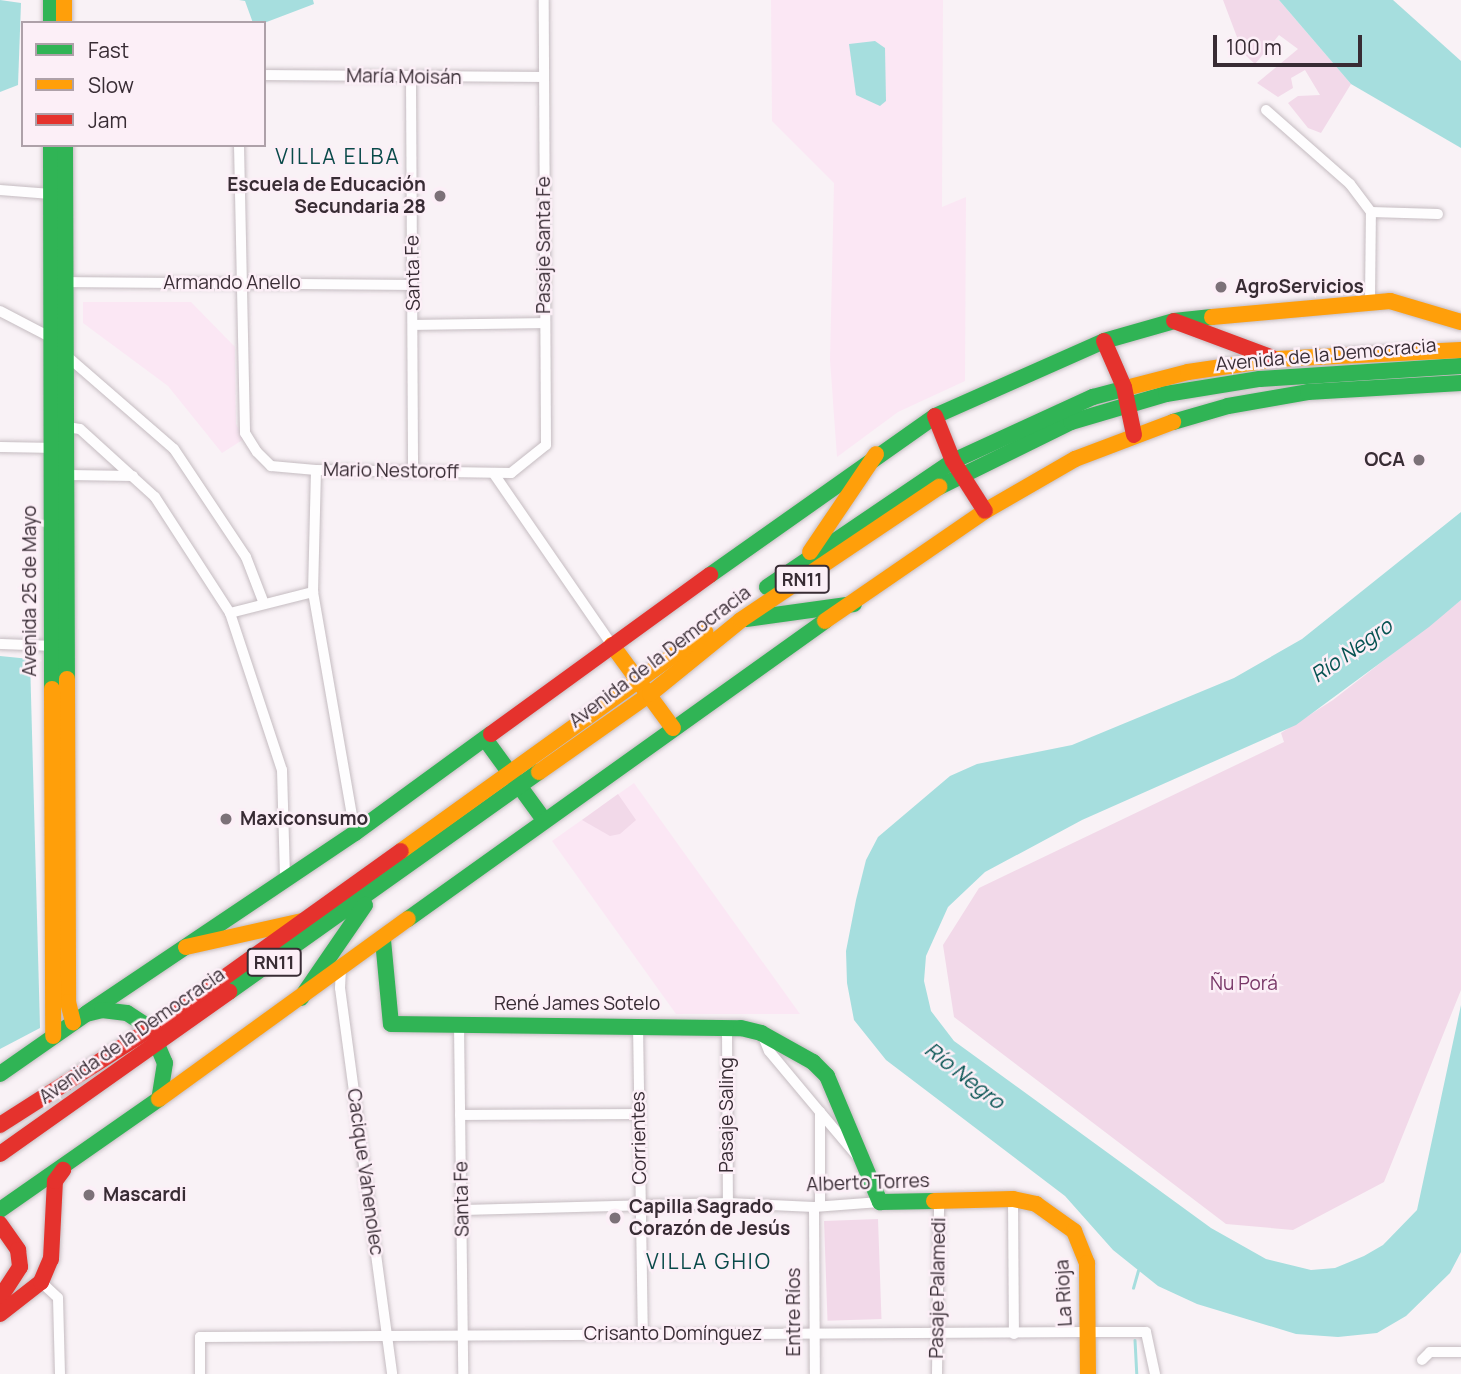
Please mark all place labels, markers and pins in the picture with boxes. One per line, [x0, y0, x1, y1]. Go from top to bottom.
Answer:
place label: Escuela de Educación Secundaria 28 [227, 174, 426, 218]
marker: Escuela de Educación Secundaria 28 [432, 188, 448, 204]
place label: AgroServicios [1235, 276, 1364, 298]
marker: AgroServicios [1213, 279, 1229, 295]
place label: OCA [1364, 449, 1405, 471]
marker: OCA [1411, 452, 1427, 468]
place label: Maxiconsumo [240, 808, 368, 830]
marker: Maxiconsumo [218, 811, 234, 827]
place label: Mascardi [103, 1184, 187, 1206]
marker: Mascardi [81, 1187, 97, 1203]
place label: Capilla Sagrado Corazón de Jesús [629, 1196, 790, 1240]
marker: Capilla Sagrado Corazón de Jesús [607, 1210, 623, 1226]

